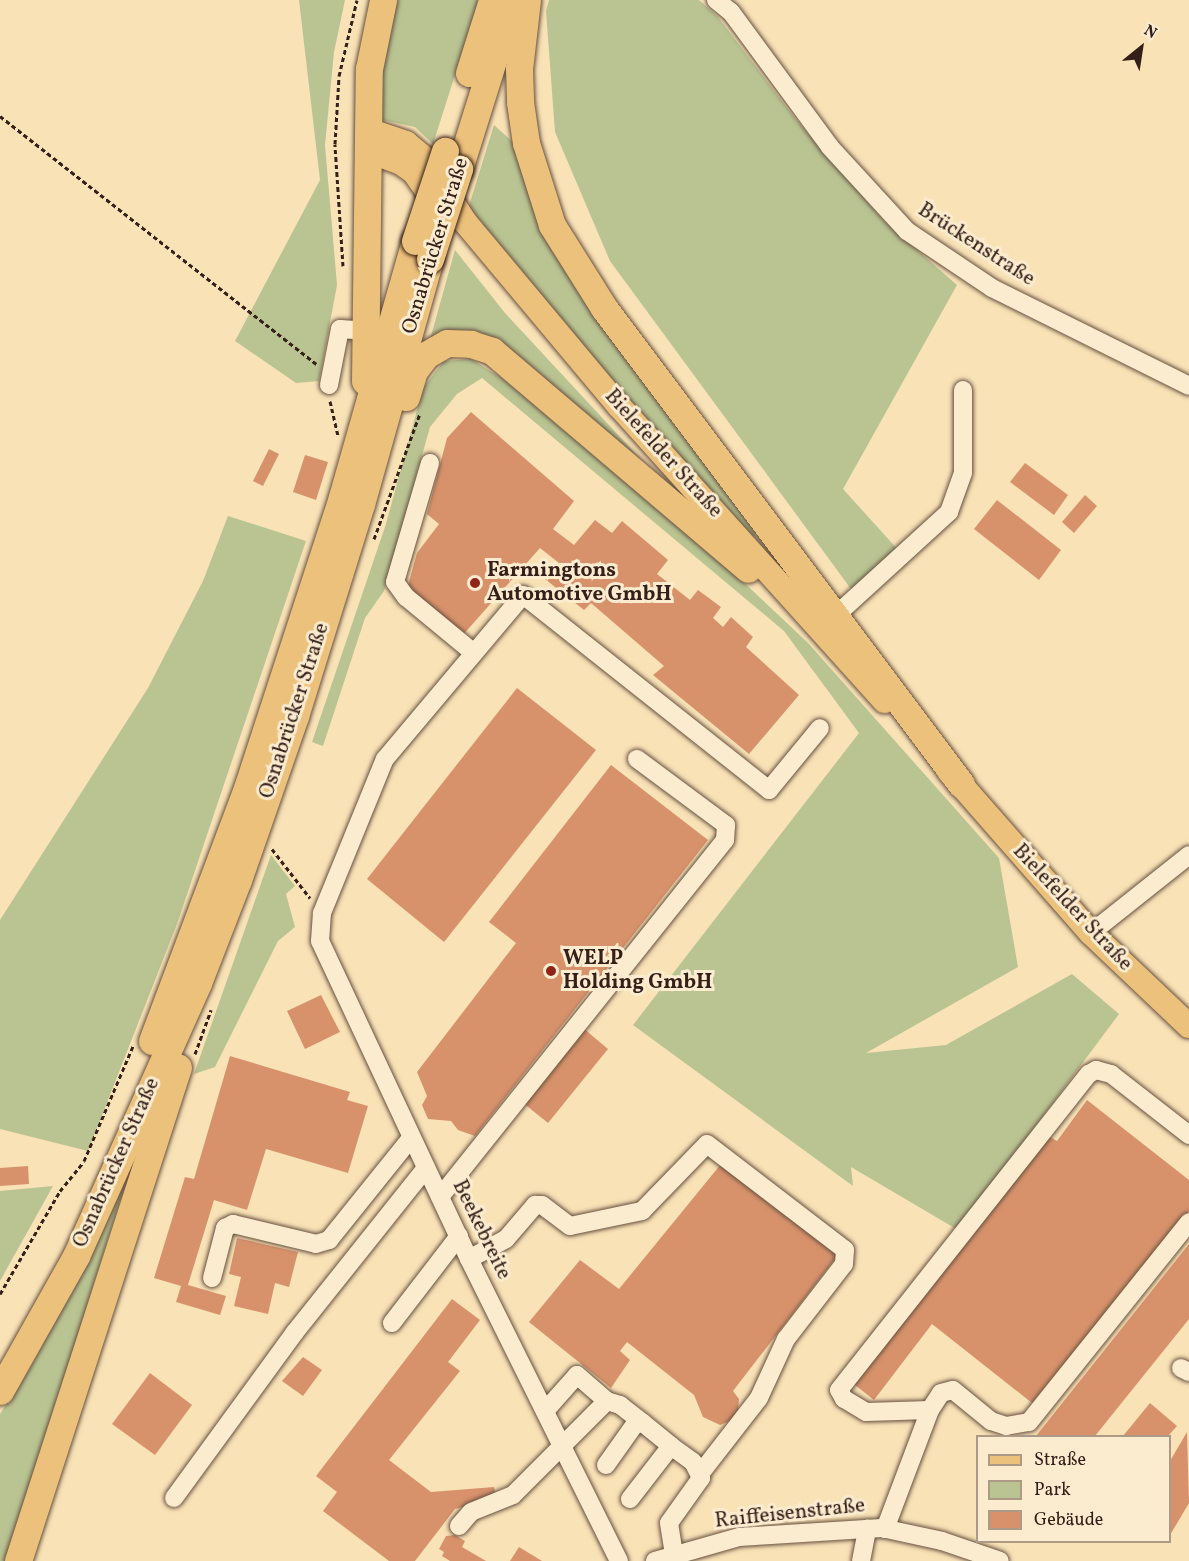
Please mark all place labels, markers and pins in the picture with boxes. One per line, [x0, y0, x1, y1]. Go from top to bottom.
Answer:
place label: Farmingtons Automotive GmbH [487, 558, 672, 608]
marker: Farmingtons Automotive GmbH [468, 576, 482, 590]
place label: WELP Holding GmbH [563, 946, 712, 996]
marker: WELP Holding GmbH [544, 964, 558, 978]

